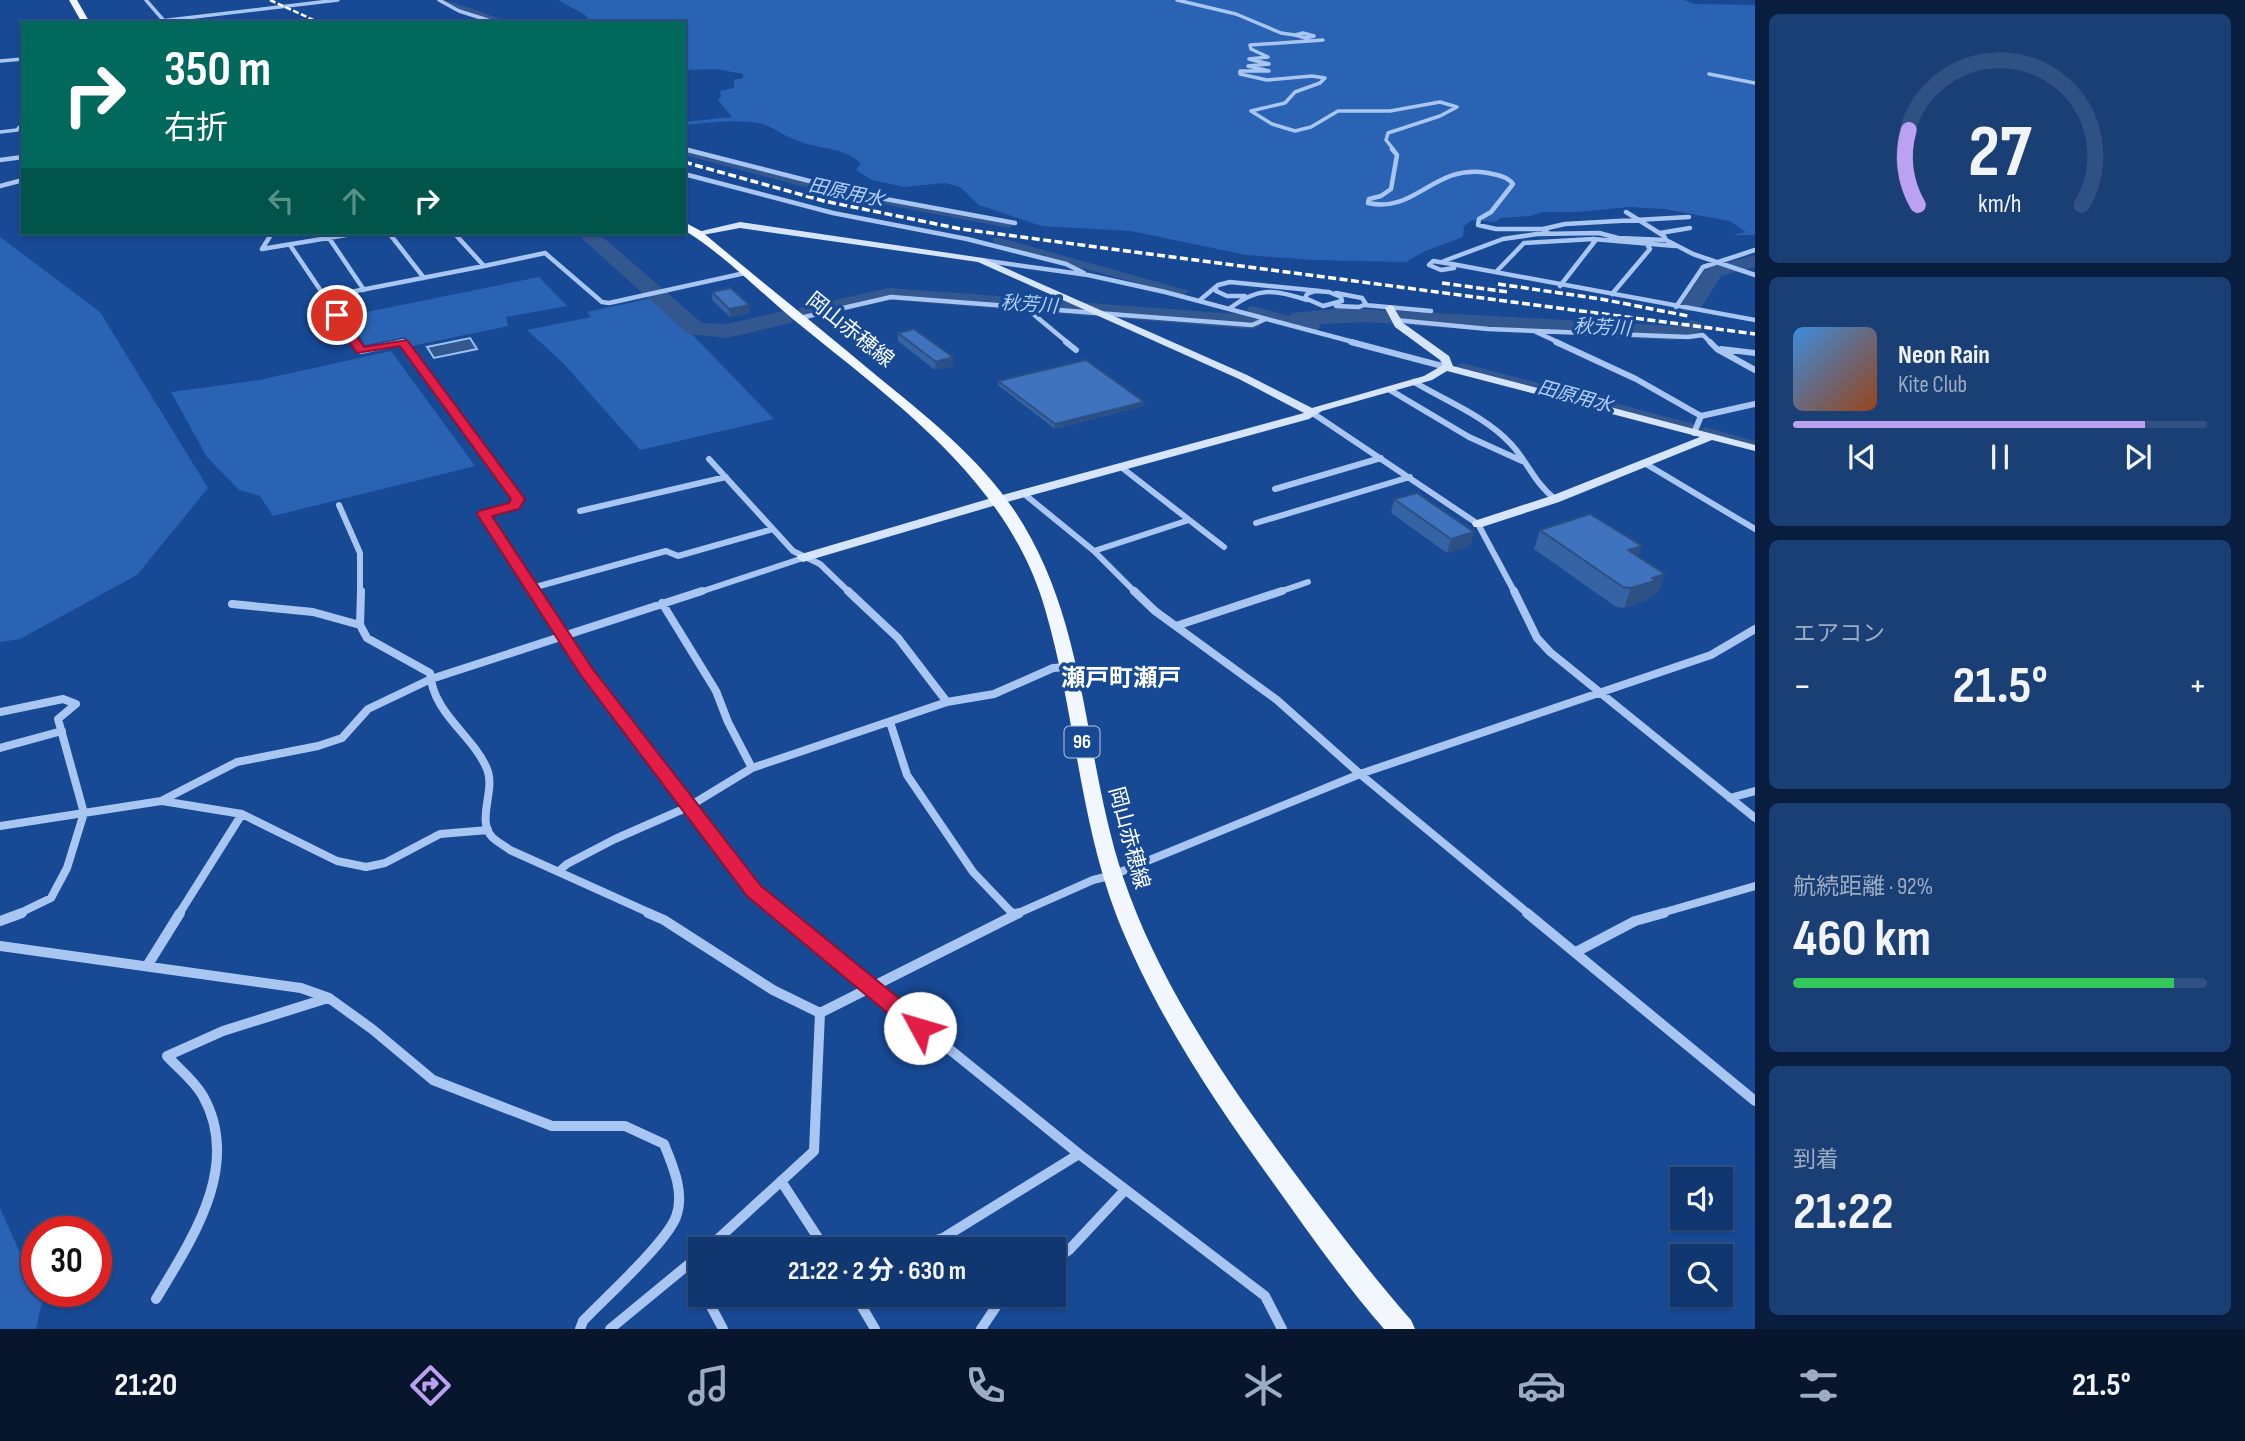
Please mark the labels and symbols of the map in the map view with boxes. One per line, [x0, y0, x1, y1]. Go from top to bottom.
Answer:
water label: 田原用水 [806, 174, 888, 213]
pin [307, 285, 367, 345]
street label: 岡山赤穂線 [801, 287, 899, 373]
water label: 秋芳川 [1000, 292, 1060, 319]
water label: 秋芳川 [1573, 315, 1633, 341]
water label: 田原用水 [1535, 376, 1617, 418]
district label: 瀬戸町瀬戸 [1061, 664, 1181, 693]
road number: 96 [1064, 726, 1100, 758]
street label: 岡山赤穂線 [1103, 784, 1155, 892]
position arrow [883, 991, 957, 1065]
speed limit sign: 30 [21, 1216, 112, 1307]

